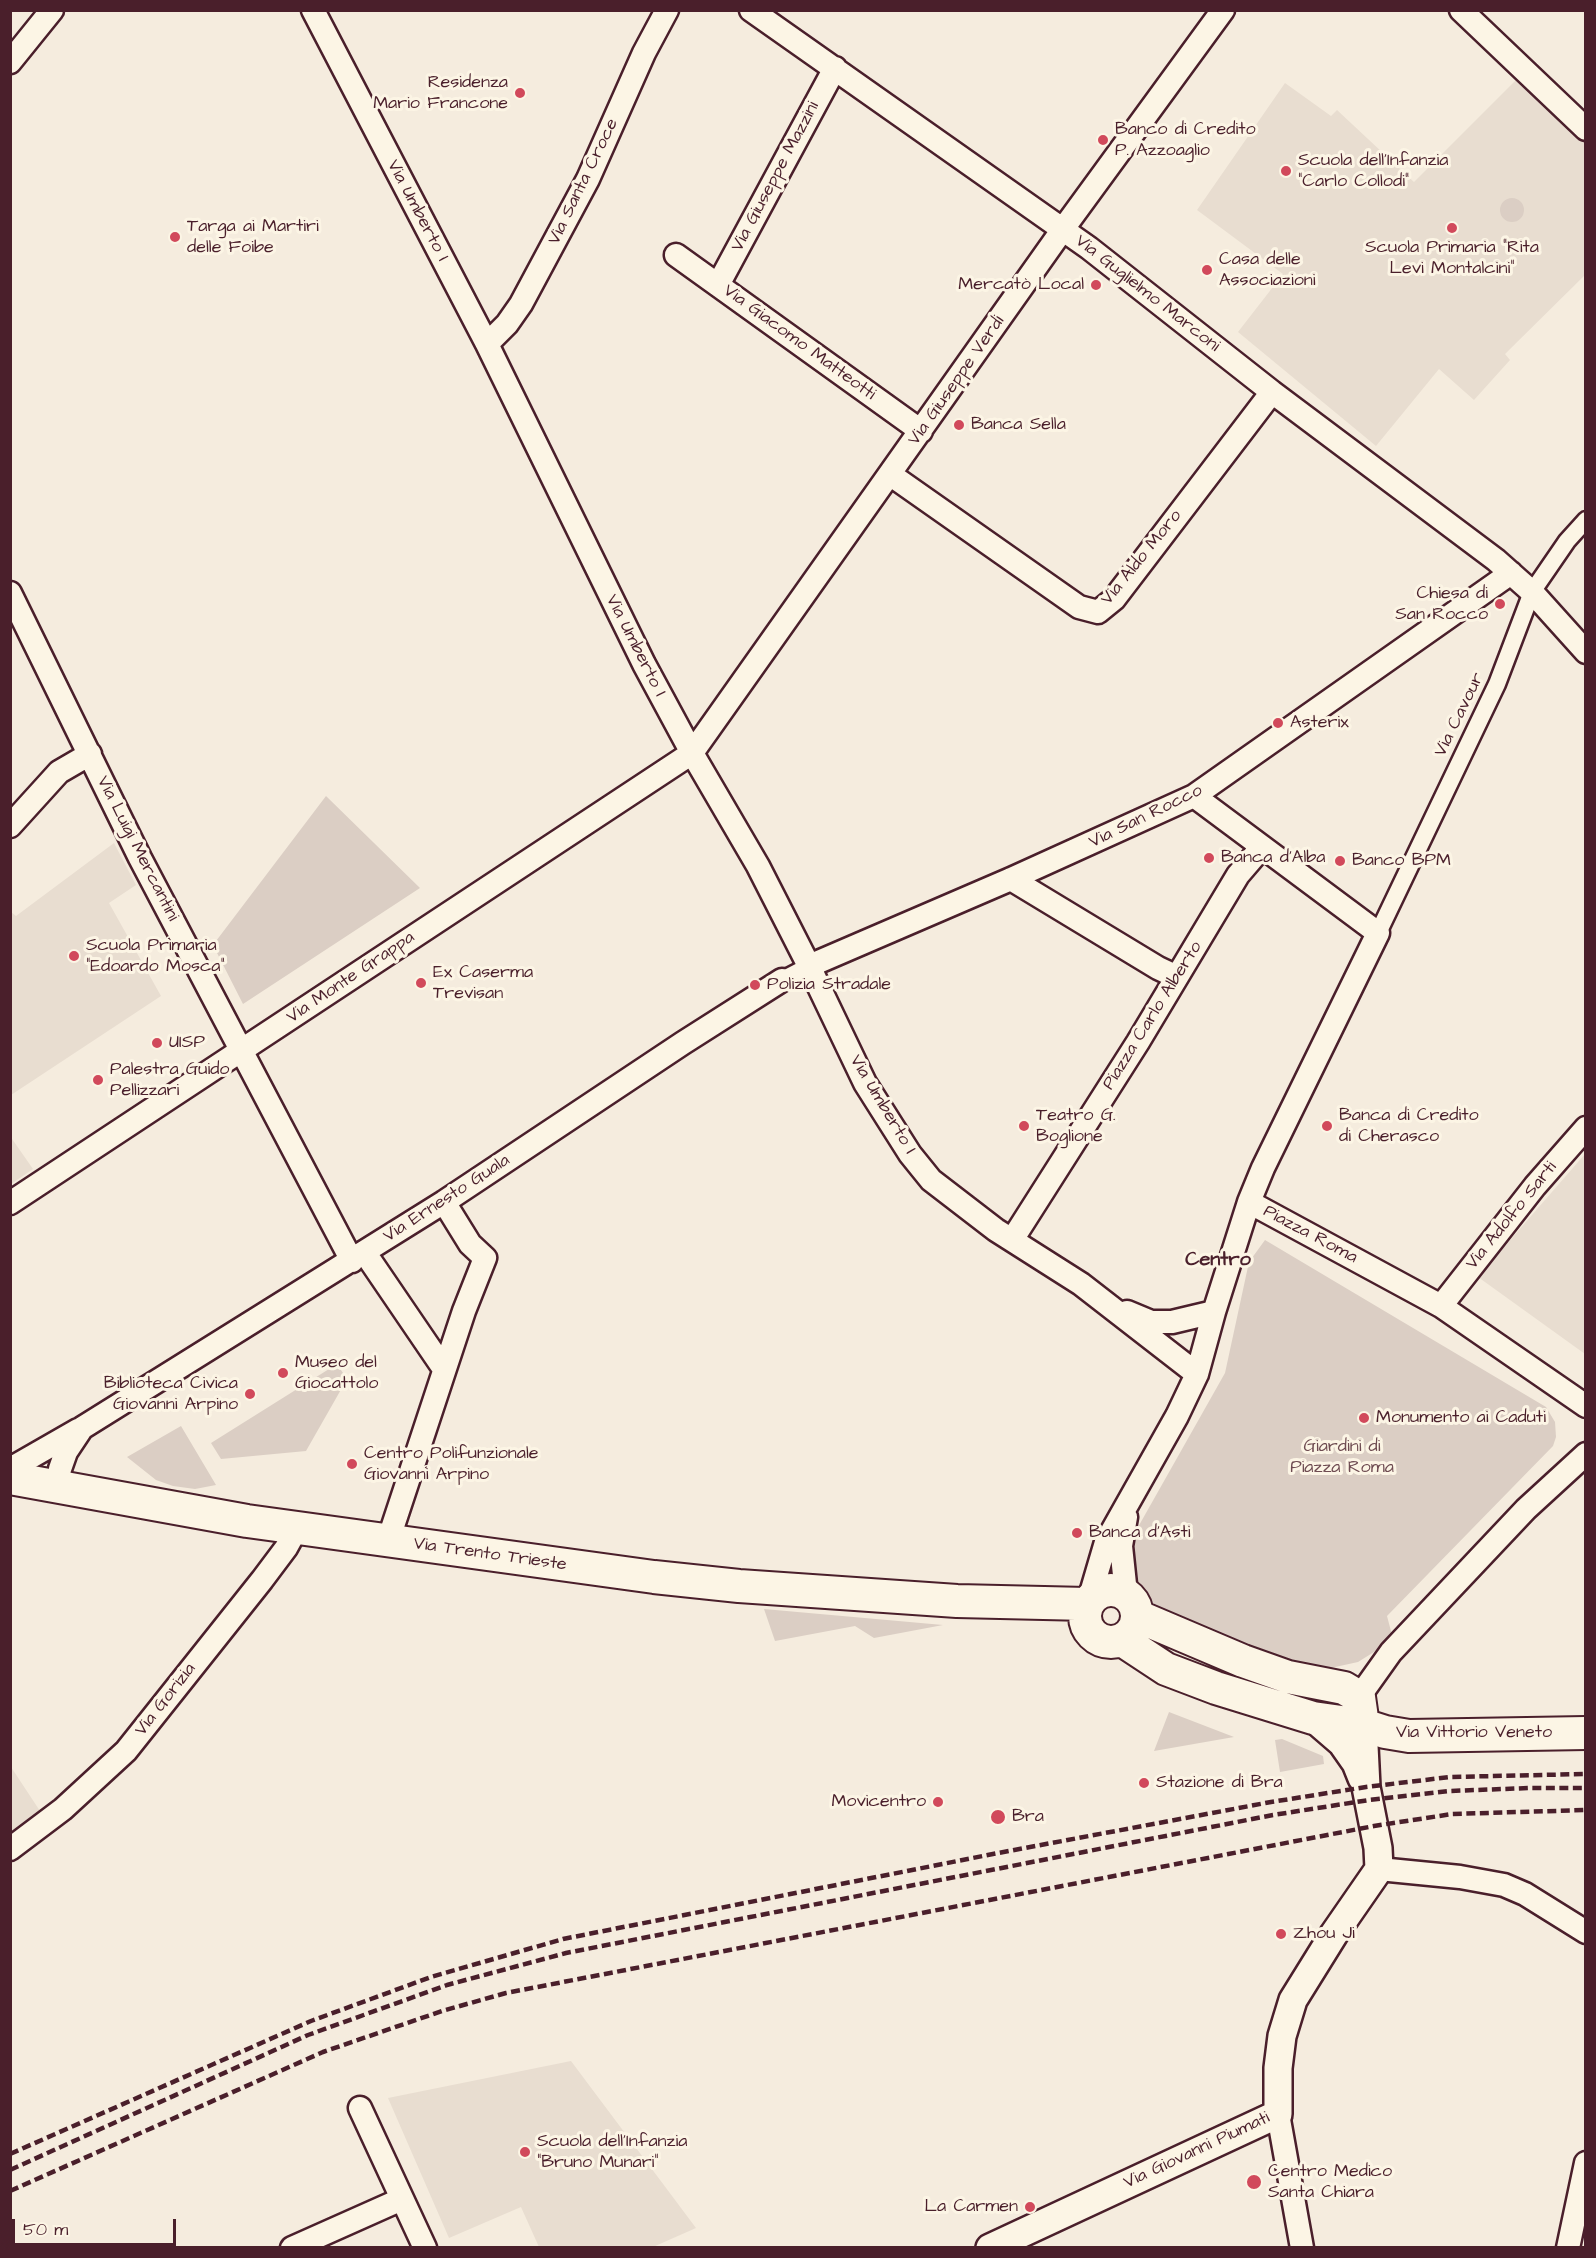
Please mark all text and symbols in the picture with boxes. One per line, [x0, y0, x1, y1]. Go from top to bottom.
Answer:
place label: Residenza Mario Francone [373, 72, 508, 115]
marker: Residenza Mario Francone [513, 86, 527, 100]
street label: Via Giuseppe Mazzini [727, 98, 825, 256]
street label: Via Santa Croce [544, 115, 624, 249]
place label: Banco di Credito P. Azzoaglio [1115, 119, 1256, 162]
marker: Banco di Credito P. Azzoaglio [1096, 133, 1110, 147]
place label: Scuola dell'Infanzia "Carlo Collodi" [1298, 150, 1448, 192]
street label: Via Umberto I [381, 157, 453, 265]
marker: Scuola dell'Infanzia "Carlo Collodi" [1279, 164, 1293, 178]
place label: Targa ai Martiri delle Foibe [187, 216, 319, 258]
marker: Scuola Primaria "Rita Levi Montalcini" [1445, 221, 1459, 235]
marker: Targa ai Martiri delle Foibe [168, 230, 182, 244]
street label: Via Guglielmo Marconi [1070, 231, 1224, 357]
place label: Scuola Primaria "Rita Levi Montalcini" [1365, 237, 1539, 280]
place label: Casa delle Associazioni [1219, 249, 1315, 292]
marker: Casa delle Associazioni [1200, 263, 1214, 277]
place label: Mercatò Local [958, 274, 1084, 296]
marker: Mercatò Local [1089, 278, 1103, 292]
street label: Via Giacomo Matteotti [718, 280, 880, 406]
street label: Via Giuseppe Verdi [904, 312, 1010, 450]
place label: Banca Sella [971, 414, 1066, 436]
marker: Banca Sella [952, 418, 966, 432]
street label: Via Aldo Moro [1097, 506, 1187, 610]
place label: Chiesa di San Rocco [1395, 583, 1488, 626]
street label: Via Umberto I [600, 591, 670, 701]
marker: Chiesa di San Rocco [1493, 597, 1507, 611]
street label: Via Cavour [1430, 669, 1490, 761]
place label: Asterix [1290, 712, 1349, 734]
marker: Asterix [1271, 716, 1285, 730]
street label: Via Luigi Mercantini [91, 773, 183, 925]
street label: Via San Rocco [1086, 780, 1206, 854]
place label: Banca d'Alba [1221, 847, 1325, 869]
place label: Banco BPM [1352, 850, 1451, 872]
marker: Banca d'Alba [1202, 851, 1216, 865]
marker: Banco BPM [1333, 854, 1347, 868]
street label: Via Monte Grappa [283, 927, 419, 1029]
place label: Scuola Primaria "Edoardo Mosca" [86, 935, 225, 978]
street label: Piazza Carlo Alberto [1099, 938, 1207, 1094]
marker: Scuola Primaria "Edoardo Mosca" [67, 949, 81, 963]
place label: Ex Caserma Trevisan [433, 962, 533, 1004]
place label: Polizia Stradale [767, 974, 891, 996]
marker: Ex Caserma Trevisan [414, 976, 428, 990]
marker: Polizia Stradale [748, 978, 762, 992]
place label: UISP [169, 1032, 205, 1054]
marker: UISP [150, 1036, 164, 1050]
street label: Via Umberto I [844, 1052, 920, 1158]
place label: Palestra Guido Pellizzari [110, 1059, 229, 1102]
marker: Palestra Guido Pellizzari [91, 1073, 105, 1087]
place label: Teatro G. Boglione [1036, 1105, 1116, 1148]
place label: Banca di Credito di Cherasco [1339, 1105, 1479, 1148]
marker: Teatro G. Boglione [1017, 1119, 1031, 1133]
marker: Banca di Credito di Cherasco [1320, 1119, 1334, 1133]
street label: Via Ernesto Guala [380, 1150, 514, 1248]
street label: Via Adolfo Sarti [1462, 1158, 1562, 1274]
street label: Piazza Roma [1259, 1201, 1361, 1269]
district label: Centro [1185, 1249, 1251, 1273]
place label: Museo del Giocattolo [295, 1352, 378, 1394]
marker: Museo del Giocattolo [276, 1366, 290, 1380]
place label: Biblioteca Civica Giovanni Arpino [104, 1373, 238, 1416]
marker: Biblioteca Civica Giovanni Arpino [243, 1387, 257, 1401]
place label: Monumento ai Caduti [1376, 1407, 1546, 1429]
marker: Monumento ai Caduti [1357, 1411, 1371, 1425]
park label: Giardini di Piazza Roma [1290, 1436, 1394, 1478]
place label: Centro Polifunzionale Giovanni Arpino [364, 1443, 538, 1486]
marker: Centro Polifunzionale Giovanni Arpino [345, 1457, 359, 1471]
place label: Banca d'Asti [1089, 1522, 1190, 1544]
marker: Banca d'Asti [1070, 1526, 1084, 1540]
street label: Via Trento Trieste [412, 1534, 568, 1576]
street label: Via Gorizia [131, 1659, 201, 1741]
street label: Via Vittorio Veneto [1396, 1722, 1552, 1744]
place label: Stazione di Bra [1156, 1772, 1283, 1794]
marker: Stazione di Bra [1137, 1776, 1151, 1790]
place label: Movicentro [831, 1791, 926, 1813]
marker: Movicentro [931, 1795, 945, 1809]
place label: Bra [1012, 1806, 1044, 1828]
marker: Bra [989, 1808, 1007, 1826]
place label: Zhou Ji [1293, 1923, 1355, 1945]
marker: Zhou Ji [1274, 1927, 1288, 1941]
street label: Via Giovanni Piumati [1121, 2108, 1273, 2194]
place label: Scuola dell'Infanzia "Bruno Munari" [537, 2131, 687, 2174]
marker: Scuola dell'Infanzia "Bruno Munari" [518, 2145, 532, 2159]
place label: Centro Medico Santa Chiara [1268, 2161, 1392, 2204]
marker: Centro Medico Santa Chiara [1245, 2173, 1263, 2191]
place label: La Carmen [925, 2196, 1018, 2218]
marker: La Carmen [1023, 2200, 1037, 2214]
scale bar [15, 2207, 178, 2245]
text: 50 m [23, 2217, 68, 2242]

